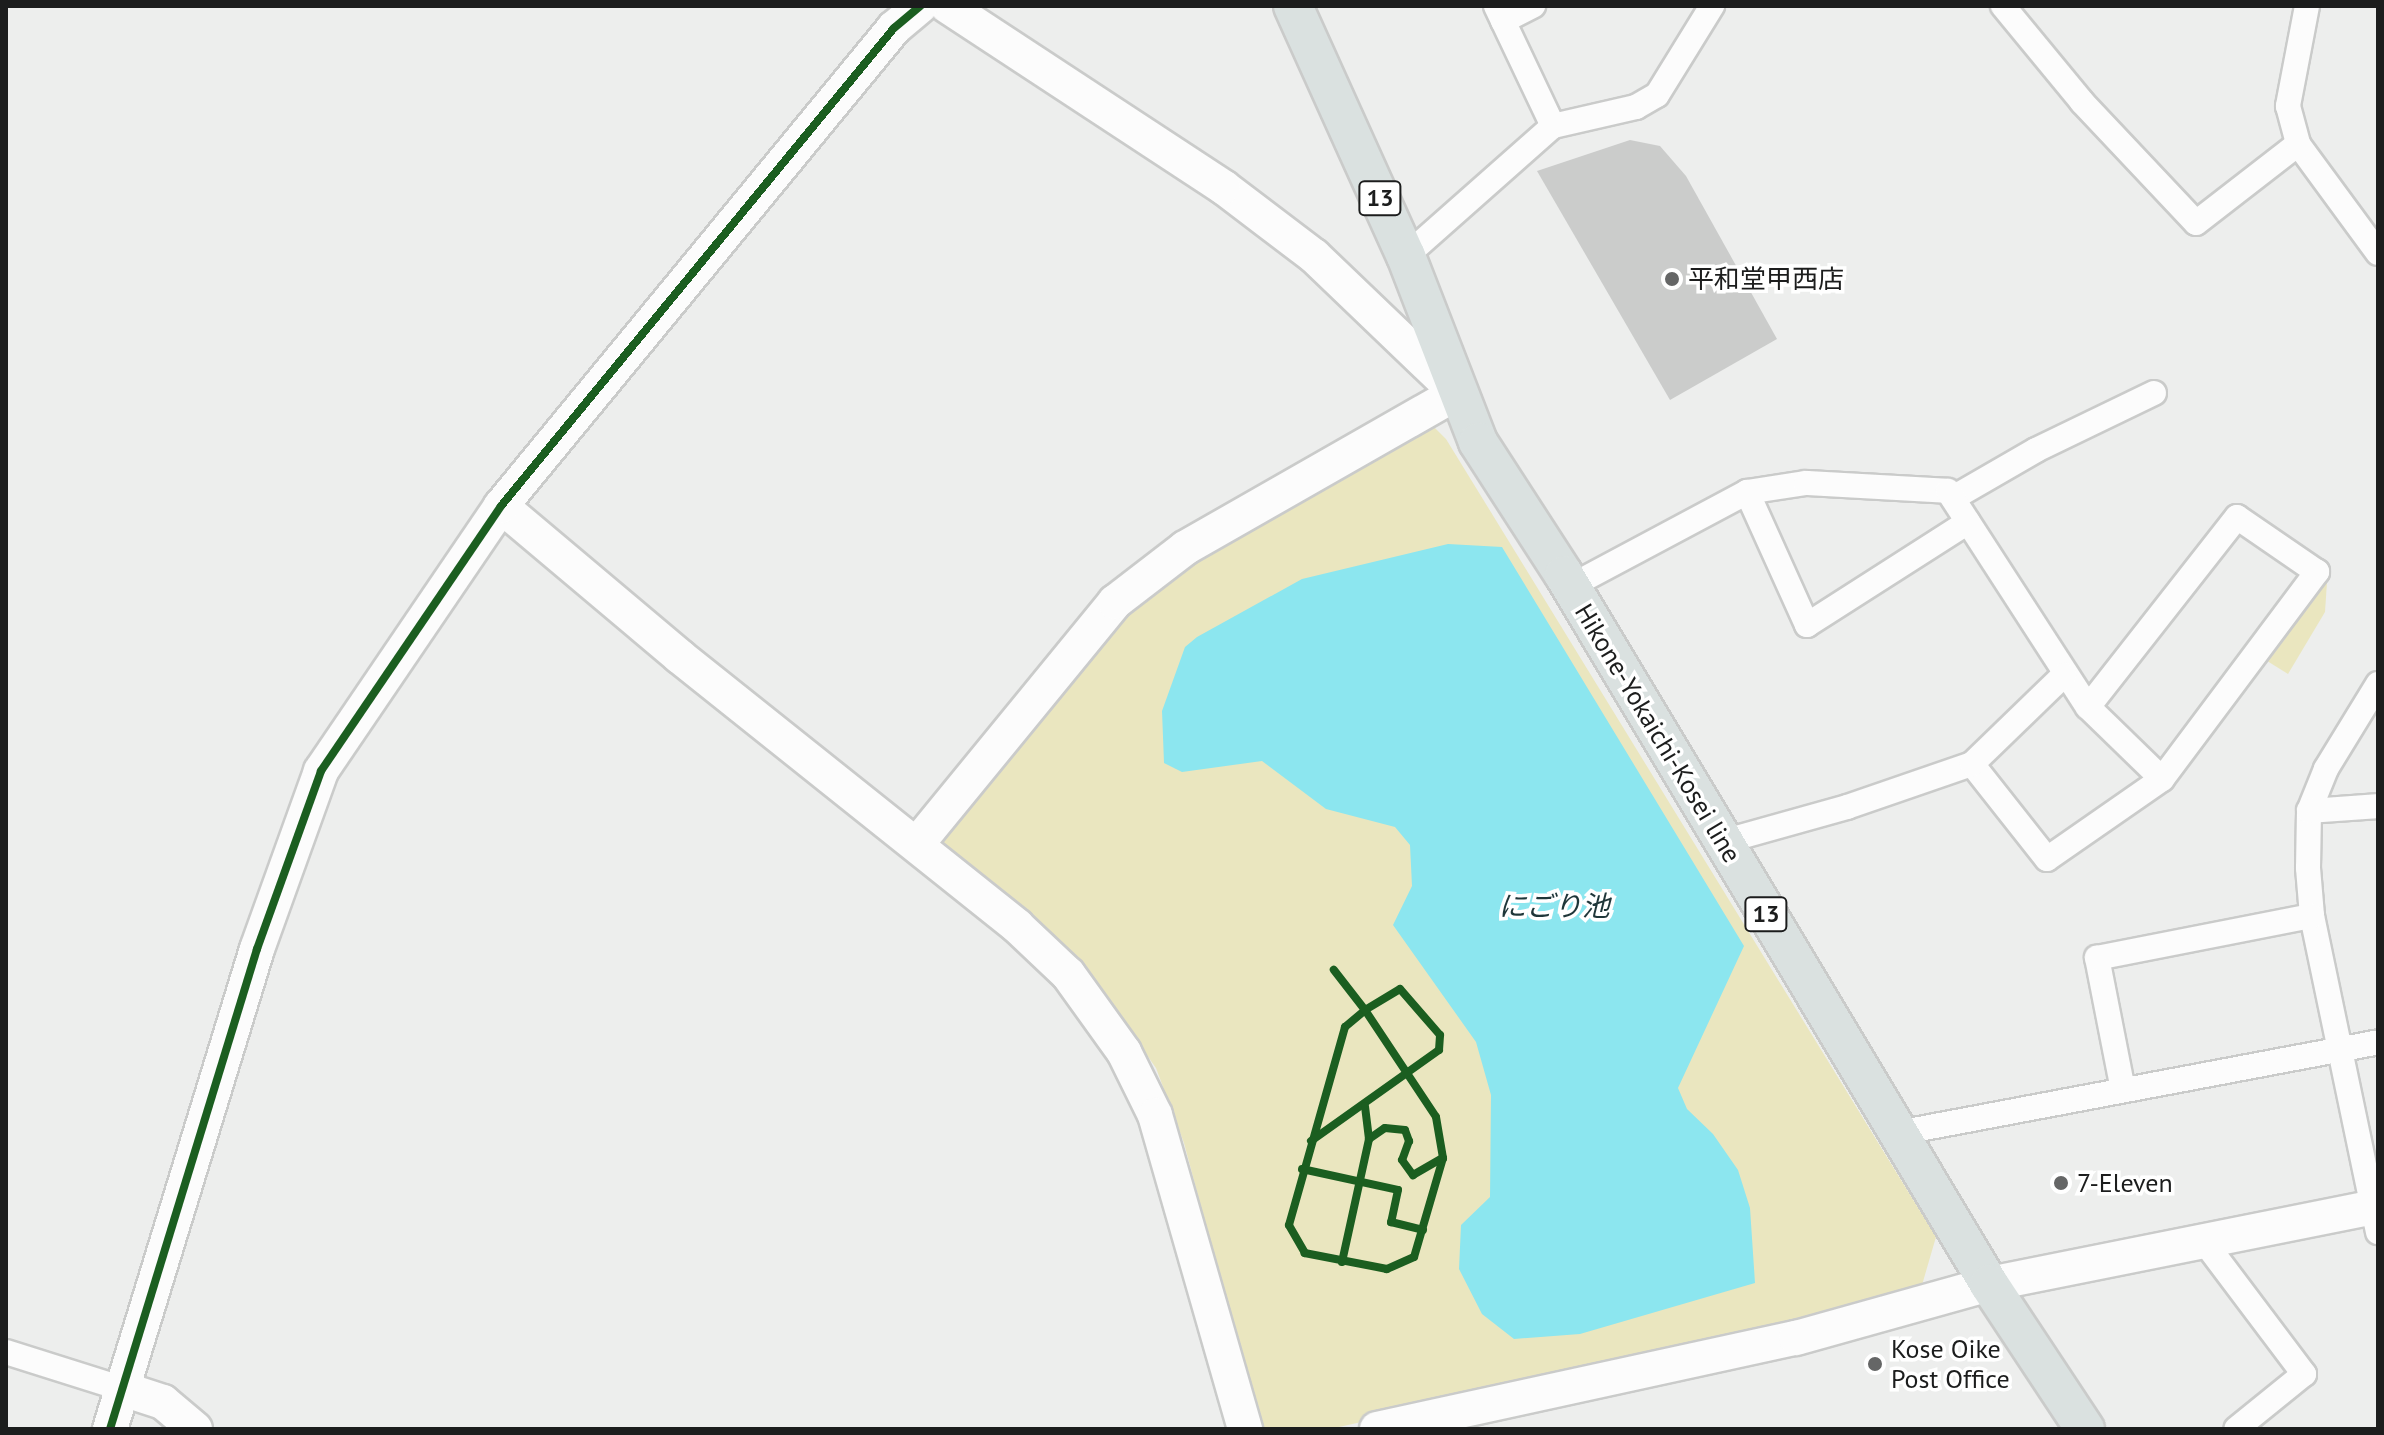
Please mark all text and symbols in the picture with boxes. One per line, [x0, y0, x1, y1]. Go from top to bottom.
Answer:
road number: 13 [1358, 178, 1402, 218]
place label: 平和堂甲西店 [1688, 263, 1844, 295]
marker: 平和堂甲西店 [1663, 270, 1681, 288]
street label: Hikone-Yokaichi-Kosei line [1568, 598, 1748, 868]
water label: にごり池 [1498, 889, 1610, 923]
road number: 13 [1744, 894, 1788, 934]
place label: 7-Eleven [2077, 1167, 2173, 1199]
marker: 7-Eleven [2052, 1174, 2070, 1192]
place label: Kose Oike Post Office [1891, 1333, 2010, 1394]
marker: Kose Oike Post Office [1866, 1355, 1884, 1373]

